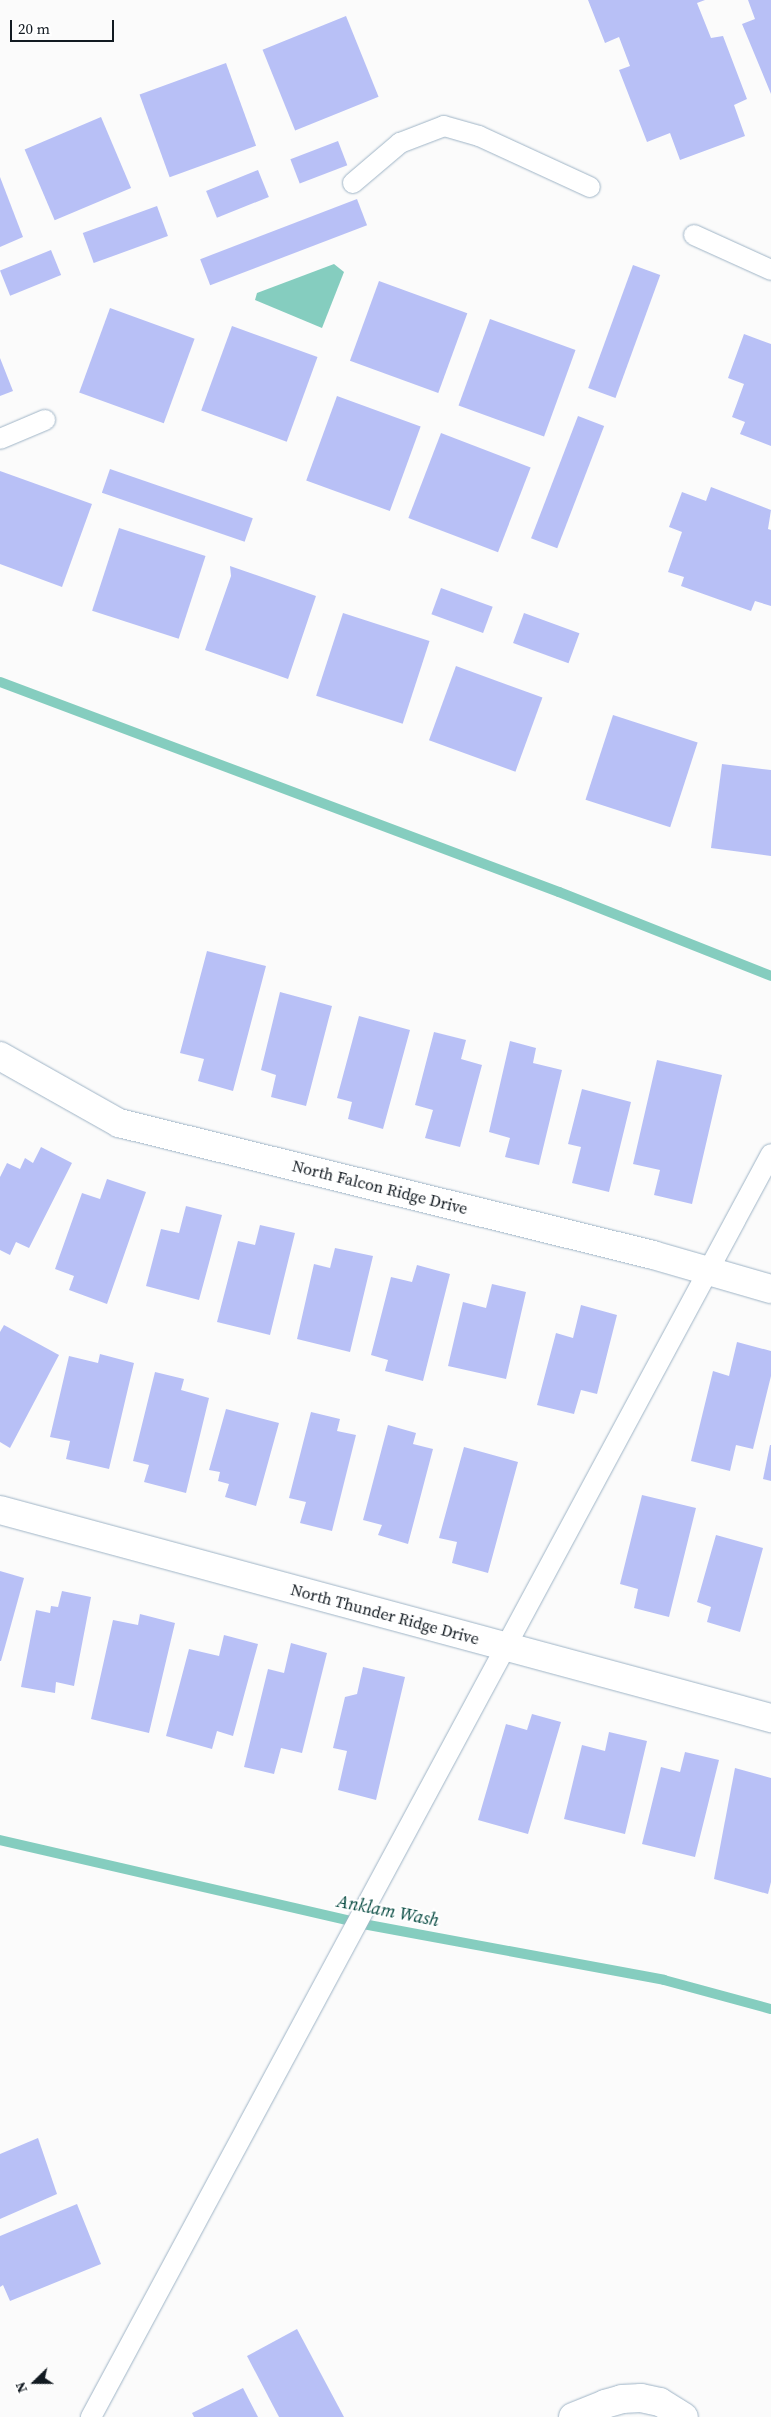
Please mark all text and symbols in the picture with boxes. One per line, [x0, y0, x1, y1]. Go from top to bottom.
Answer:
scale bar [12, 10, 116, 42]
text: 20 m [18, 18, 50, 39]
street label: North Falcon Ridge Drive [290, 1156, 470, 1218]
street label: North Thunder Ridge Drive [289, 1580, 481, 1648]
water label: Anklam Wash [335, 1890, 441, 1932]
north arrow [10, 2357, 60, 2407]
text: N [10, 2379, 32, 2396]

